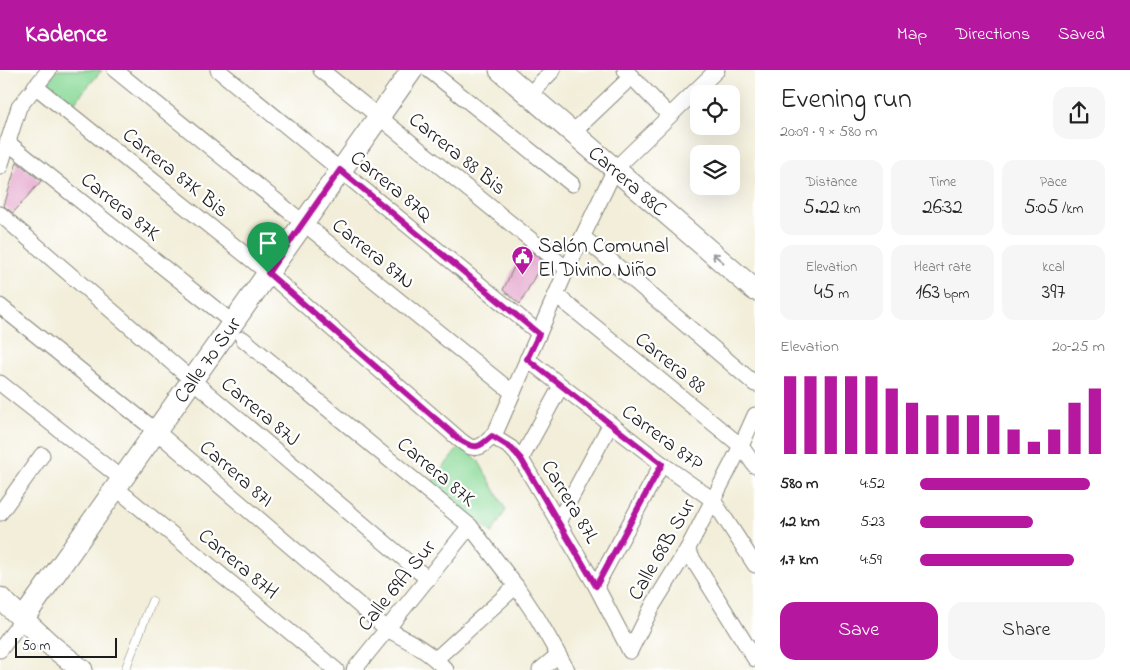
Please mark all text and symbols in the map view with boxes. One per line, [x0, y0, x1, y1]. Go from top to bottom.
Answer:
text: Kadence [25, 18, 107, 53]
text: Map [897, 22, 927, 48]
text: Directions [955, 22, 1030, 48]
text: Saved [1058, 22, 1105, 48]
text: Evening run [780, 80, 912, 121]
map controls [690, 85, 740, 195]
button: locate [690, 85, 740, 135]
button: share [1053, 87, 1105, 139]
street label: Carrera 88 Bis [401, 106, 512, 203]
text: 20:09 · 9 × 580 m [780, 120, 877, 144]
street label: Carrera 87K Bis [118, 122, 234, 222]
street label: Carrera 88C [581, 139, 673, 225]
street label: Carrera 87Q [343, 144, 439, 229]
button: layers [690, 145, 740, 195]
street label: Carrera 87K [76, 166, 166, 246]
text: Distance [806, 172, 857, 193]
text: Time [929, 172, 956, 193]
text: Pace [1040, 172, 1067, 193]
text: 5.22 [803, 193, 840, 223]
text: 26:32 [922, 193, 963, 223]
text: 5:05 [1024, 193, 1059, 223]
text: km [840, 199, 860, 220]
text: /km [1059, 199, 1083, 220]
street label: Carrera 87N [325, 212, 421, 297]
pin [247, 222, 289, 273]
icon: arrive [254, 229, 282, 257]
place label: Salón Comunal El Divino Niño [538, 232, 669, 286]
public building icon: Salón Comunal El Divino Niño [510, 245, 534, 276]
one-way arrow [712, 253, 725, 264]
text: Elevation [806, 257, 857, 278]
text: Heart rate [914, 257, 971, 278]
text: kcal [1042, 257, 1065, 278]
text: 45 [814, 278, 835, 308]
text: 163 [916, 278, 940, 308]
text: 397 [1042, 278, 1065, 308]
text: m [835, 284, 849, 305]
text: bpm [940, 284, 969, 305]
street label: Calle 70 Sur [167, 311, 250, 410]
street label: Carrera 88 [628, 325, 712, 402]
text: Elevation [780, 335, 839, 359]
text: 20–25 m [1052, 335, 1105, 359]
street label: Carrera 87J [214, 370, 306, 455]
street label: Carrera 87P [615, 398, 709, 479]
street label: Carrera 87K [390, 430, 482, 515]
street label: Carrera 87I [192, 434, 279, 515]
street label: Carrera 87L [533, 455, 606, 550]
text: 580 m [780, 472, 818, 496]
text: 4:52 [860, 472, 885, 496]
street label: Calle 68B Sur [621, 493, 704, 606]
text: 1.2 km [780, 510, 820, 534]
text: 5:23 [860, 510, 885, 534]
street label: Carrera 87H [191, 522, 285, 607]
street label: Calle 69A Sur [351, 534, 444, 639]
text: 1.7 km [780, 548, 818, 572]
text: 4:59 [860, 548, 882, 572]
button: Save [780, 602, 938, 660]
button: Share [948, 602, 1105, 660]
scale bar [15, 635, 118, 658]
text: 50 m [22, 636, 50, 657]

